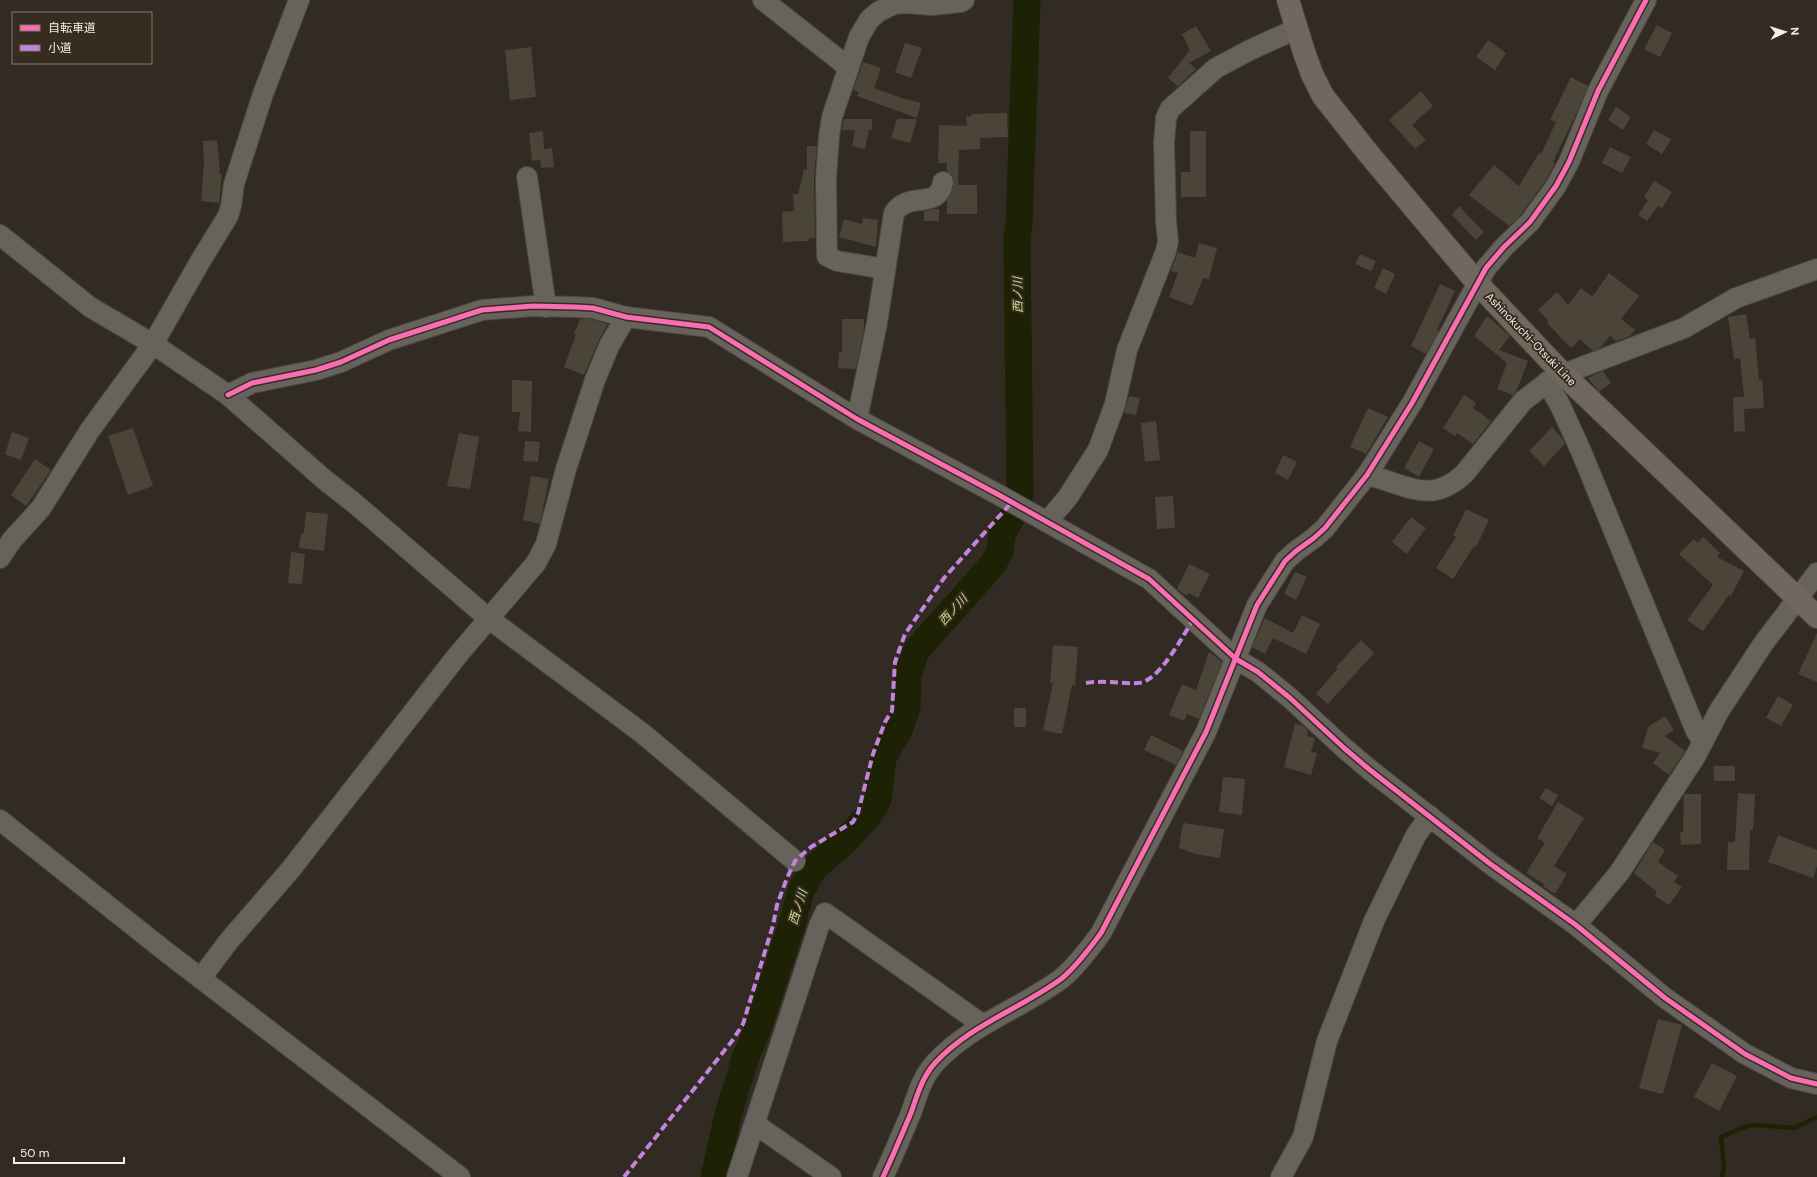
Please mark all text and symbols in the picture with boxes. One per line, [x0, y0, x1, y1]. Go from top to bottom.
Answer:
legend [12, 12, 152, 64]
north arrow [1765, 12, 1805, 52]
text: 自転車道 [48, 20, 96, 36]
text: N [1788, 27, 1802, 36]
text: 小道 [48, 40, 72, 56]
water label: 西ノ川 [1010, 275, 1026, 313]
street label: Ashinokuchi-Otsuki Line [1483, 289, 1579, 389]
water label: 西ノ川 [935, 590, 972, 629]
water label: 西ノ川 [785, 886, 811, 927]
scale bar [14, 1139, 124, 1165]
text: 50 m [20, 1145, 49, 1161]

